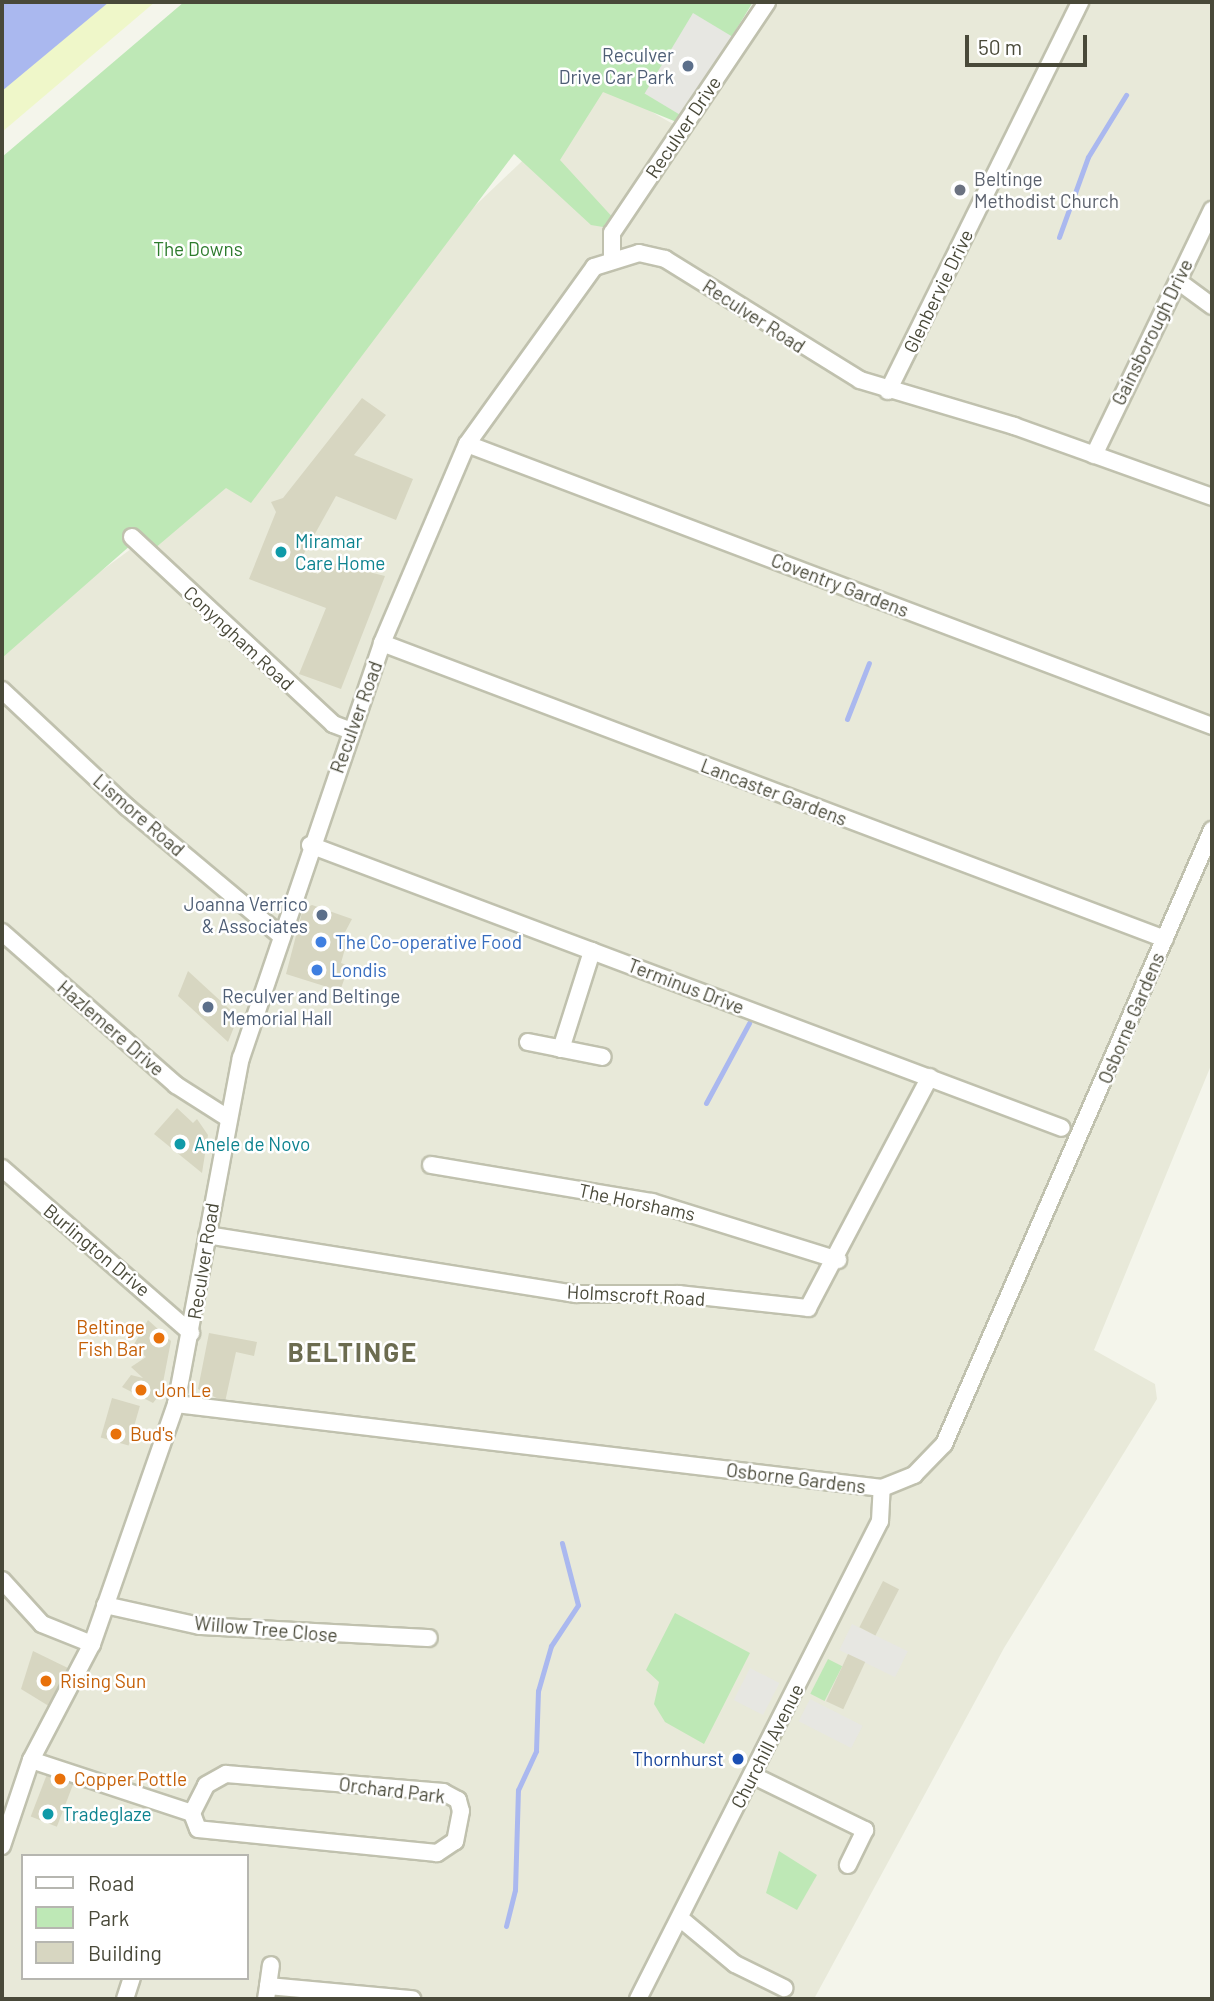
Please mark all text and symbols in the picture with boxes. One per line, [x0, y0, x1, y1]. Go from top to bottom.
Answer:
scale bar [969, 21, 1092, 65]
text: 50 m [978, 34, 1022, 59]
place label: Reculver Drive Car Park [559, 44, 674, 88]
marker: Reculver Drive Car Park [680, 58, 696, 74]
street label: Reculver Drive [641, 72, 725, 182]
place label: Beltinge Methodist Church [974, 168, 1119, 212]
marker: Beltinge Methodist Church [952, 182, 968, 198]
street label: Glenbervie Drive [898, 226, 978, 356]
park label: The Downs [153, 238, 243, 260]
street label: Gainsborough Drive [1107, 255, 1197, 409]
street label: Reculver Road [698, 274, 810, 358]
place label: Miramar Care Home [295, 530, 385, 574]
marker: Miramar Care Home [273, 544, 289, 560]
street label: Coventry Gardens [768, 548, 912, 622]
street label: Conyngham Road [179, 581, 299, 695]
street label: Reculver Road [325, 658, 387, 776]
street label: Lancaster Gardens [698, 754, 850, 830]
street label: Lismore Road [89, 769, 189, 861]
place label: Joanna Verrico & Associates [184, 893, 308, 937]
marker: Joanna Verrico & Associates [314, 907, 330, 923]
place label: The Co-operative Food [335, 931, 522, 953]
marker: The Co-operative Food [313, 934, 329, 950]
street label: Osborne Gardens [1093, 949, 1169, 1087]
street label: Terminus Drive [625, 953, 747, 1019]
place label: Londis [331, 959, 387, 981]
marker: Londis [309, 962, 325, 978]
street label: Hazlemere Drive [53, 975, 169, 1081]
place label: Reculver and Beltinge Memorial Hall [222, 985, 400, 1029]
marker: Reculver and Beltinge Memorial Hall [200, 999, 216, 1015]
place label: Anele de Novo [194, 1133, 310, 1155]
marker: Anele de Novo [172, 1136, 188, 1152]
street label: The Horshams [577, 1179, 697, 1225]
street label: Burlington Drive [39, 1199, 155, 1301]
street label: Reculver Road [183, 1201, 223, 1321]
street label: Holmscroft Road [566, 1280, 706, 1310]
place label: Beltinge Fish Bar [76, 1316, 145, 1360]
marker: Beltinge Fish Bar [151, 1330, 167, 1346]
district label: BELTINGE [289, 1336, 417, 1368]
place label: Jon Le [155, 1379, 211, 1401]
marker: Jon Le [133, 1382, 149, 1398]
place label: Bud's [130, 1423, 173, 1445]
marker: Bud's [108, 1426, 124, 1442]
street label: Osborne Gardens [725, 1458, 867, 1498]
street label: Willow Tree Close [193, 1611, 339, 1647]
place label: Rising Sun [60, 1670, 146, 1692]
marker: Rising Sun [38, 1673, 54, 1689]
street label: Churchill Avenue [726, 1680, 808, 1812]
place label: Thornhurst [632, 1748, 724, 1770]
marker: Thornhurst [730, 1751, 746, 1767]
place label: Copper Pottle [74, 1768, 187, 1790]
marker: Copper Pottle [52, 1771, 68, 1787]
street label: Orchard Park [338, 1772, 446, 1808]
place label: Tradeglaze [62, 1803, 152, 1825]
marker: Tradeglaze [40, 1806, 56, 1822]
legend [21, 1854, 248, 1980]
text: Road [88, 1870, 134, 1895]
text: Park [88, 1905, 129, 1930]
text: Building [88, 1940, 162, 1965]

